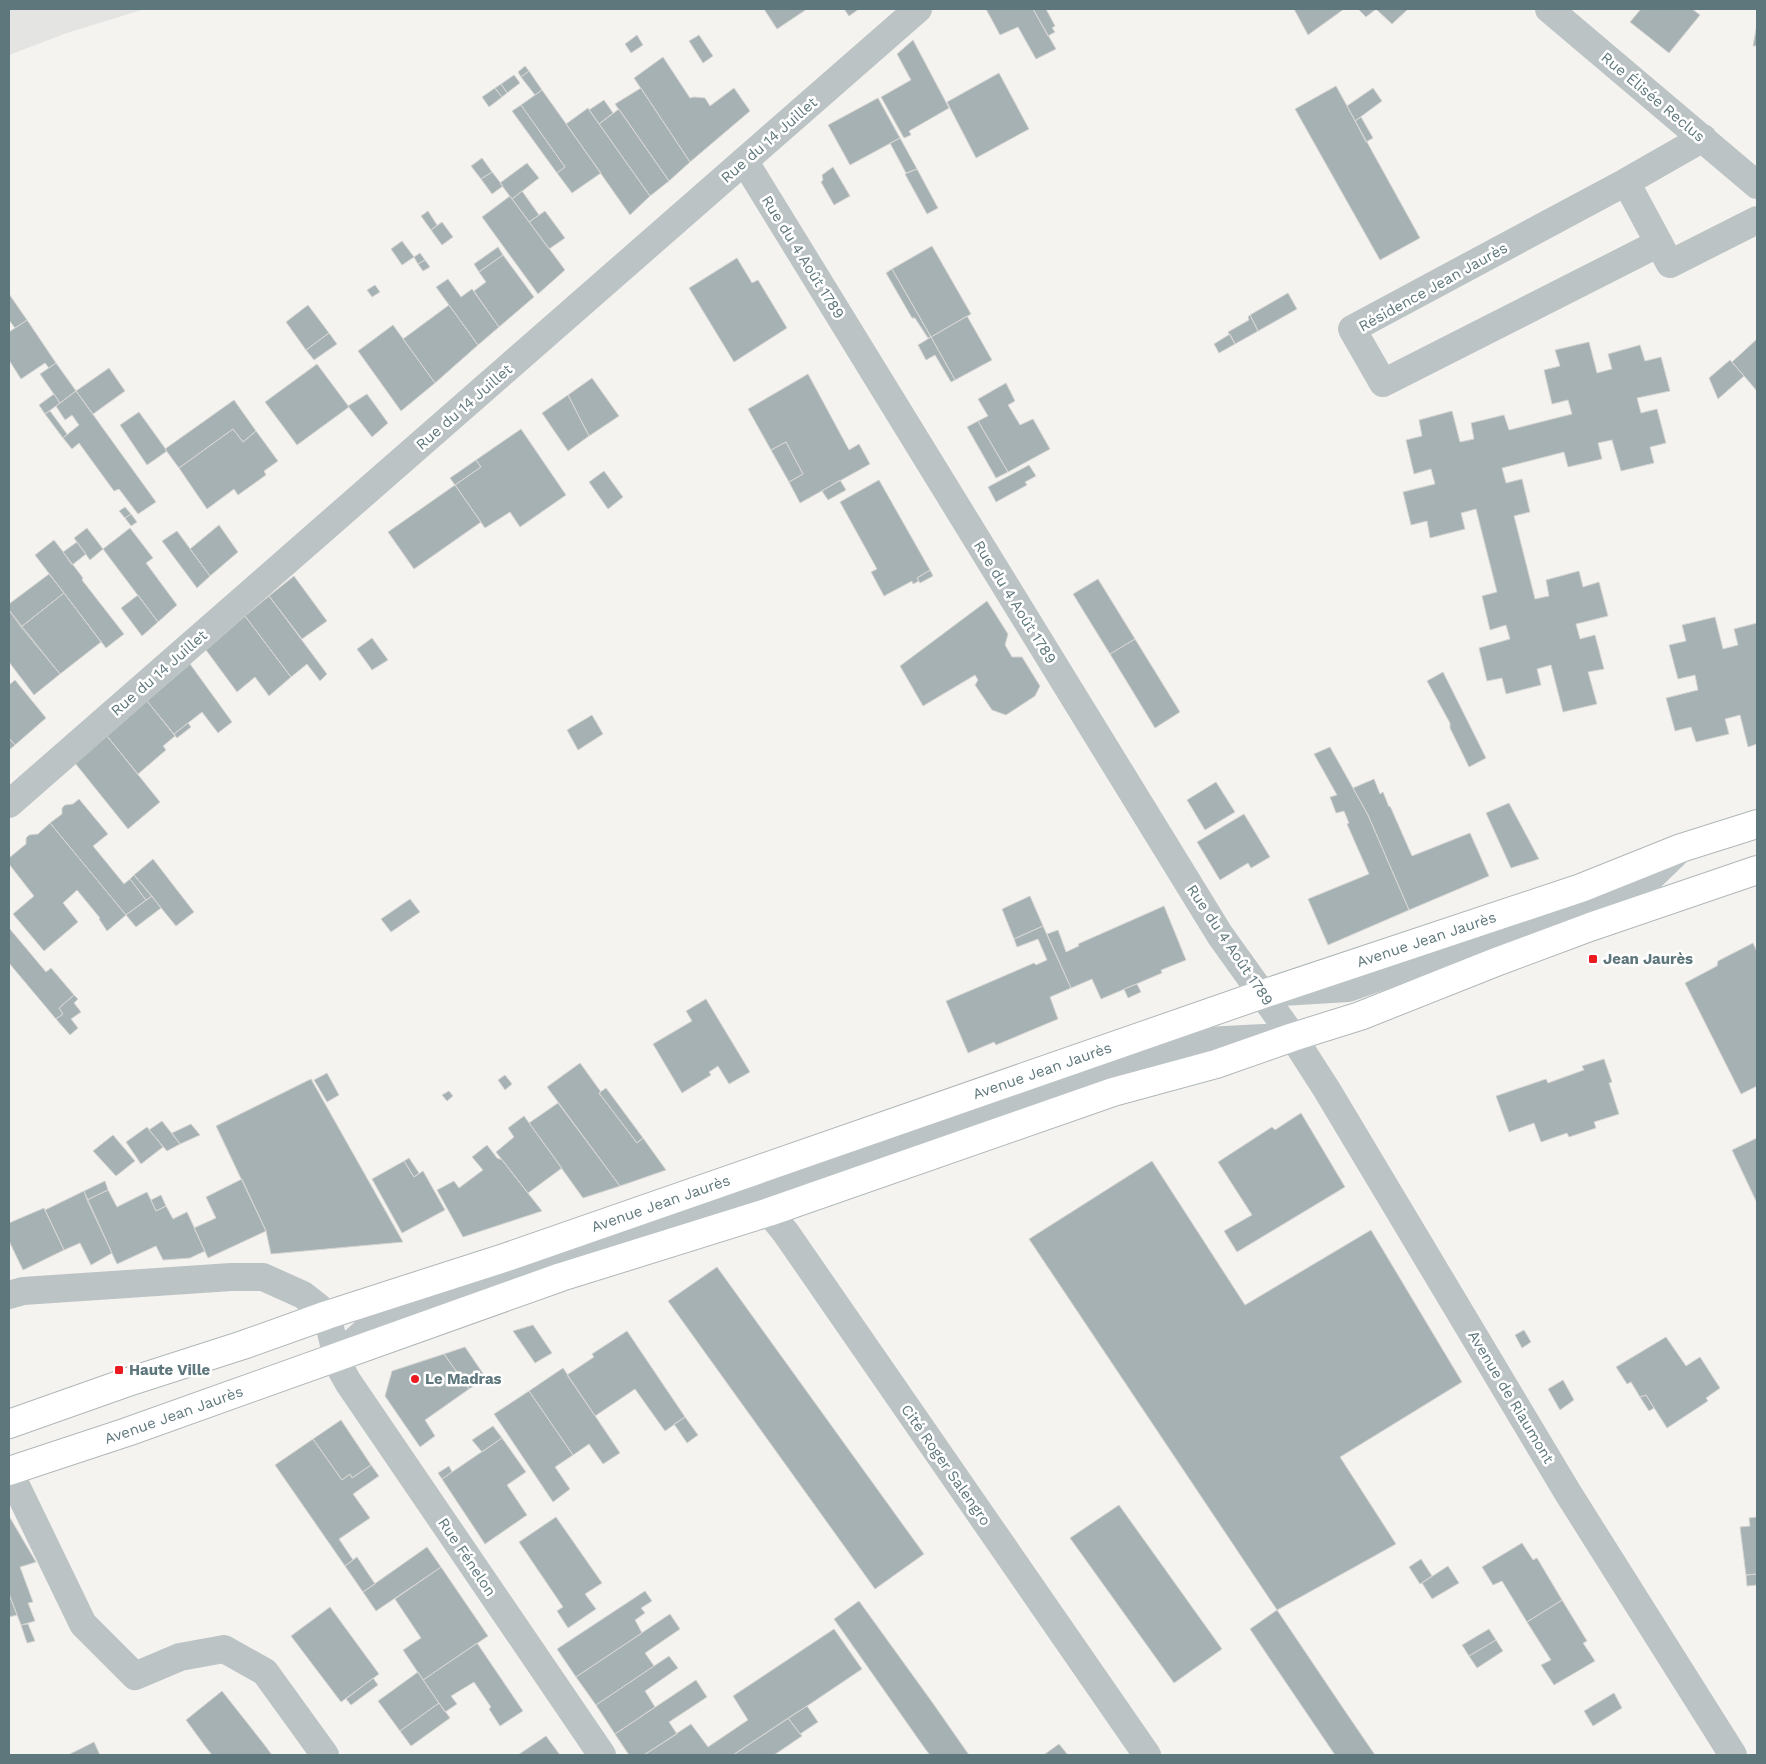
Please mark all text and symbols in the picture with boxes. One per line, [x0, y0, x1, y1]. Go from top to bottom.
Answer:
street label: Rue Élisée Reclus [1597, 48, 1709, 146]
street label: Rue du 14 Juillet [717, 93, 821, 187]
street label: Rue du 4 Août 1789 [758, 192, 848, 322]
street label: Résidence Jean Jaurès [1355, 239, 1511, 335]
street label: Rue du 14 Juillet [412, 360, 516, 454]
street label: Rue du 4 Août 1789 [970, 537, 1060, 667]
street label: Rue du 14 Juillet [107, 626, 211, 720]
street label: Rue du 4 Août 1789 [1183, 881, 1277, 1009]
street label: Avenue Jean Jaurès [1354, 908, 1499, 971]
place label: Jean Jaurès [1603, 950, 1693, 968]
marker: Jean Jaurès [1587, 953, 1599, 965]
street label: Avenue Jean Jaurès [970, 1038, 1114, 1103]
street label: Avenue Jean Jaurès [589, 1171, 733, 1236]
street label: Avenue de Riaumont [1464, 1327, 1558, 1467]
place label: Haute Ville [129, 1361, 211, 1379]
marker: Haute Ville [113, 1364, 125, 1376]
place label: Le Madras [425, 1370, 502, 1388]
marker: Le Madras [409, 1373, 421, 1385]
street label: Avenue Jean Jaurès [102, 1382, 246, 1448]
street label: Cité Roger Salengro [897, 1401, 995, 1529]
street label: Rue Fénelon [434, 1514, 500, 1600]

